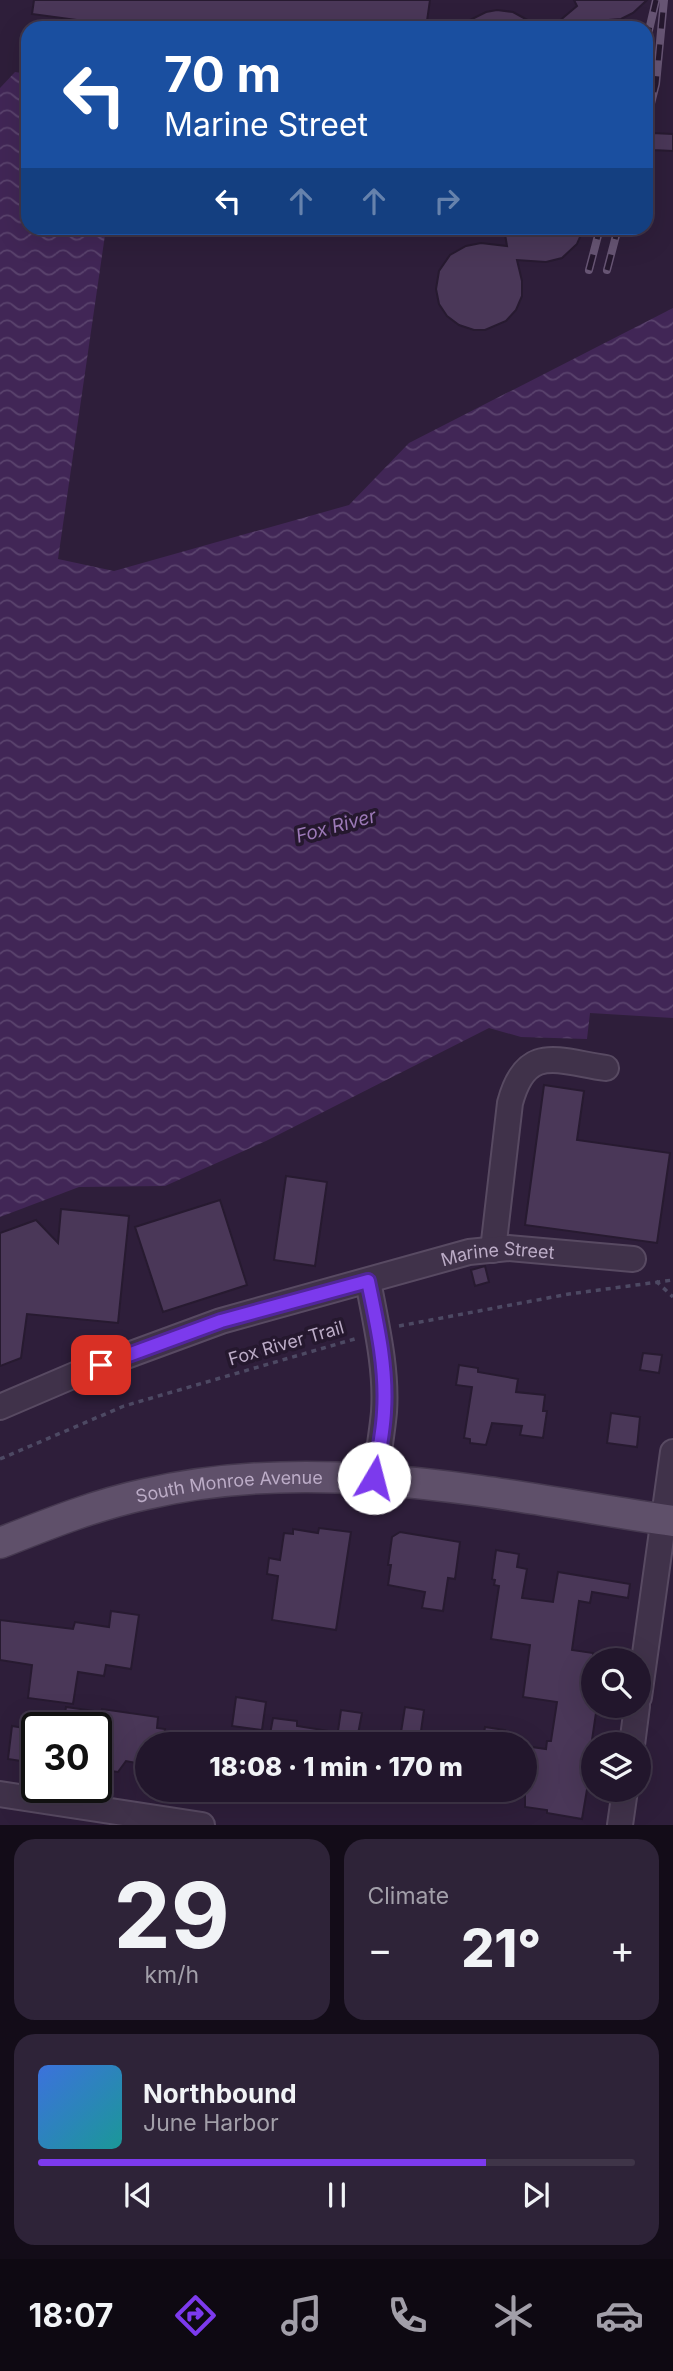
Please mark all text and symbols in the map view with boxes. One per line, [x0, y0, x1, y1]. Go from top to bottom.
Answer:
text: 70 m [164, 45, 281, 104]
icon: left [49, 49, 140, 140]
text: Marine Street [164, 105, 368, 144]
icon: left [209, 182, 247, 220]
icon: ahead [282, 182, 320, 220]
icon: ahead [355, 182, 393, 220]
icon: right [428, 182, 466, 220]
water label: Fox River [293, 804, 380, 848]
street label: Marine Street [438, 1237, 555, 1270]
street label: Fox River Trail [226, 1316, 346, 1370]
pin [71, 1335, 131, 1395]
icon: arrive [82, 1346, 120, 1384]
position arrow [337, 1441, 411, 1515]
street label: South Monroe Avenue [134, 1466, 323, 1507]
map controls [581, 1648, 651, 1802]
button: search [581, 1648, 651, 1718]
speed limit sign: 30 [21, 1712, 112, 1803]
button: layers [581, 1732, 651, 1802]
text: 18:08 · 1 min · 170 m [209, 1751, 463, 1782]
text: 29 [114, 1860, 230, 1970]
text: Climate [368, 1882, 449, 1910]
text: 21° [461, 1917, 541, 1980]
text: − [368, 1926, 393, 1972]
text: + [610, 1926, 635, 1972]
text: km/h [144, 1961, 199, 1989]
text: Northbound [143, 2078, 297, 2109]
text: June Harbor [143, 2109, 279, 2137]
icon: previous [119, 2176, 157, 2214]
icon: pause [318, 2176, 356, 2214]
icon: next [517, 2176, 555, 2214]
icon: directions [171, 2291, 220, 2340]
icon: music [277, 2291, 326, 2340]
icon: phone [383, 2291, 432, 2340]
icon: climate [489, 2291, 538, 2340]
icon: car [595, 2291, 644, 2340]
text: 18:07 [29, 2296, 113, 2335]

